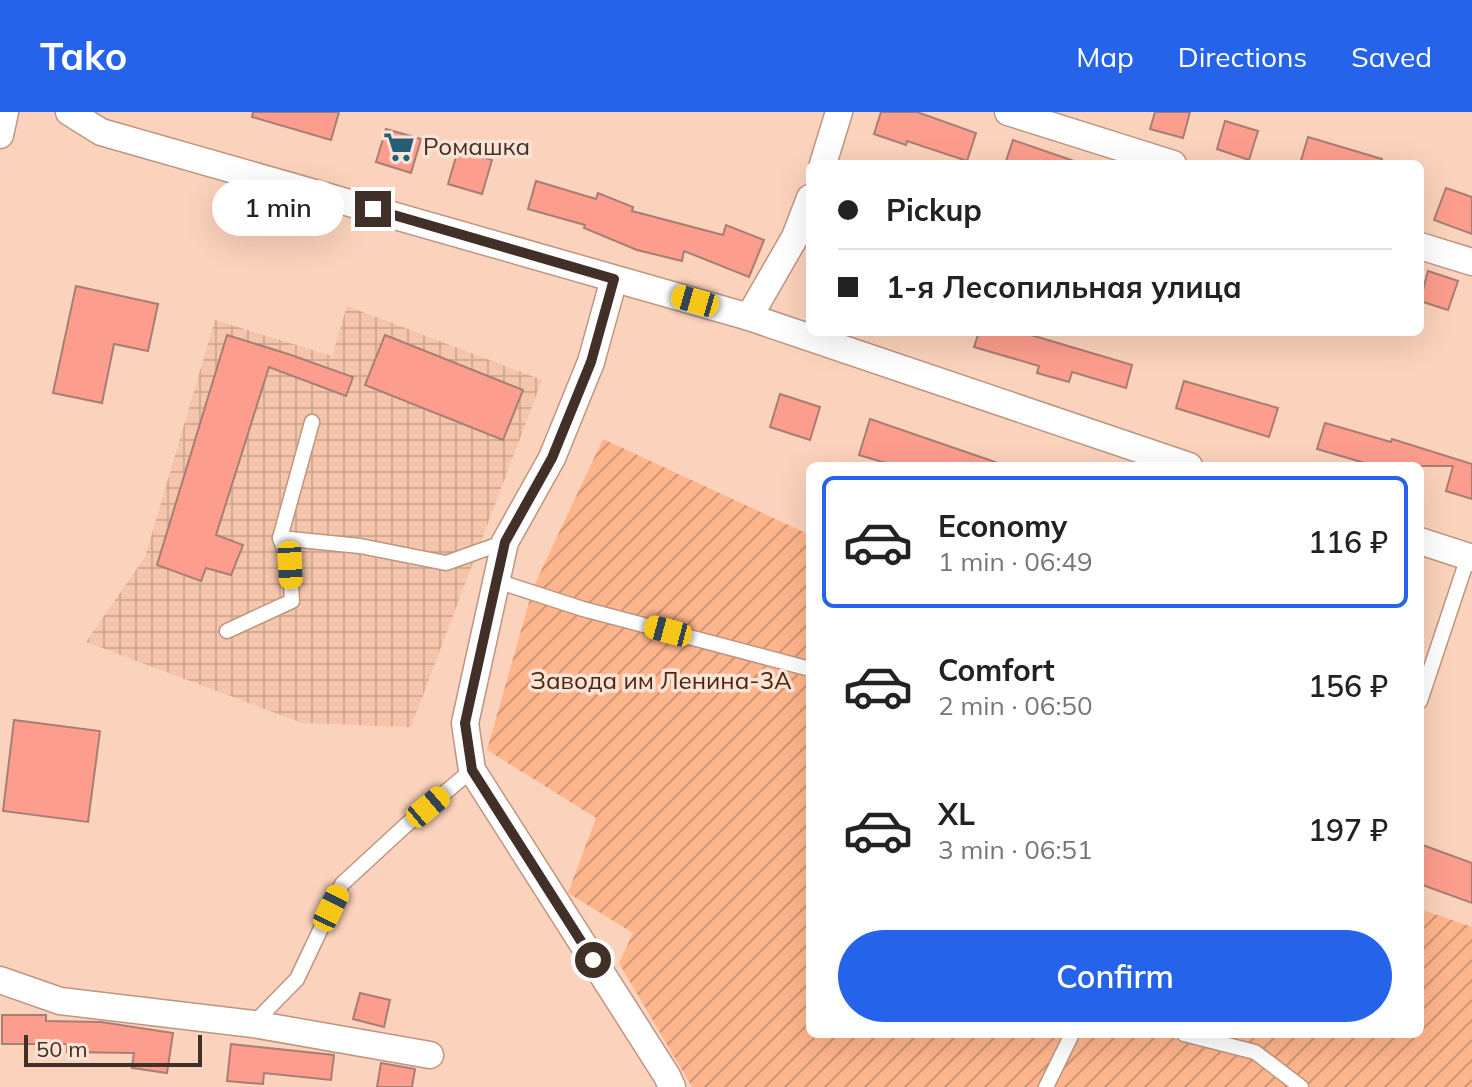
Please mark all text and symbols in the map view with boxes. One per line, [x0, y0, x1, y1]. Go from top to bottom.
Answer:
text: Tako [40, 32, 127, 80]
text: Map [1076, 39, 1134, 74]
text: Directions [1178, 39, 1307, 74]
text: Saved [1351, 39, 1432, 74]
supermarket icon: Ромашка [382, 130, 416, 164]
place label: Ромашка [423, 131, 530, 161]
callout: 1 min [213, 181, 345, 237]
text: 1 min [244, 191, 312, 224]
route end [355, 191, 391, 227]
text: Pickup [886, 191, 982, 229]
text: 1-я Лесопильная улица [886, 268, 1242, 306]
car [669, 283, 721, 319]
icon: car [842, 506, 914, 578]
text: Economy [938, 507, 1067, 545]
text: 116 ₽ [1308, 523, 1388, 561]
car [277, 540, 303, 590]
text: 1 min · 06:49 [938, 545, 1093, 578]
car [642, 613, 694, 649]
icon: car [842, 650, 914, 722]
text: Comfort [938, 651, 1055, 689]
park label: Завода им Ленина-3А [530, 665, 792, 695]
text: 156 ₽ [1308, 667, 1388, 705]
text: 2 min · 06:50 [938, 689, 1093, 722]
car [402, 782, 454, 832]
icon: car [842, 794, 914, 866]
text: XL [938, 795, 975, 833]
text: 197 ₽ [1308, 811, 1388, 849]
text: 3 min · 06:51 [938, 833, 1093, 866]
car [310, 881, 352, 935]
button: Confirm [838, 930, 1392, 1022]
route start [575, 942, 611, 978]
scale bar [24, 1031, 202, 1067]
text: 50 m [36, 1035, 87, 1063]

